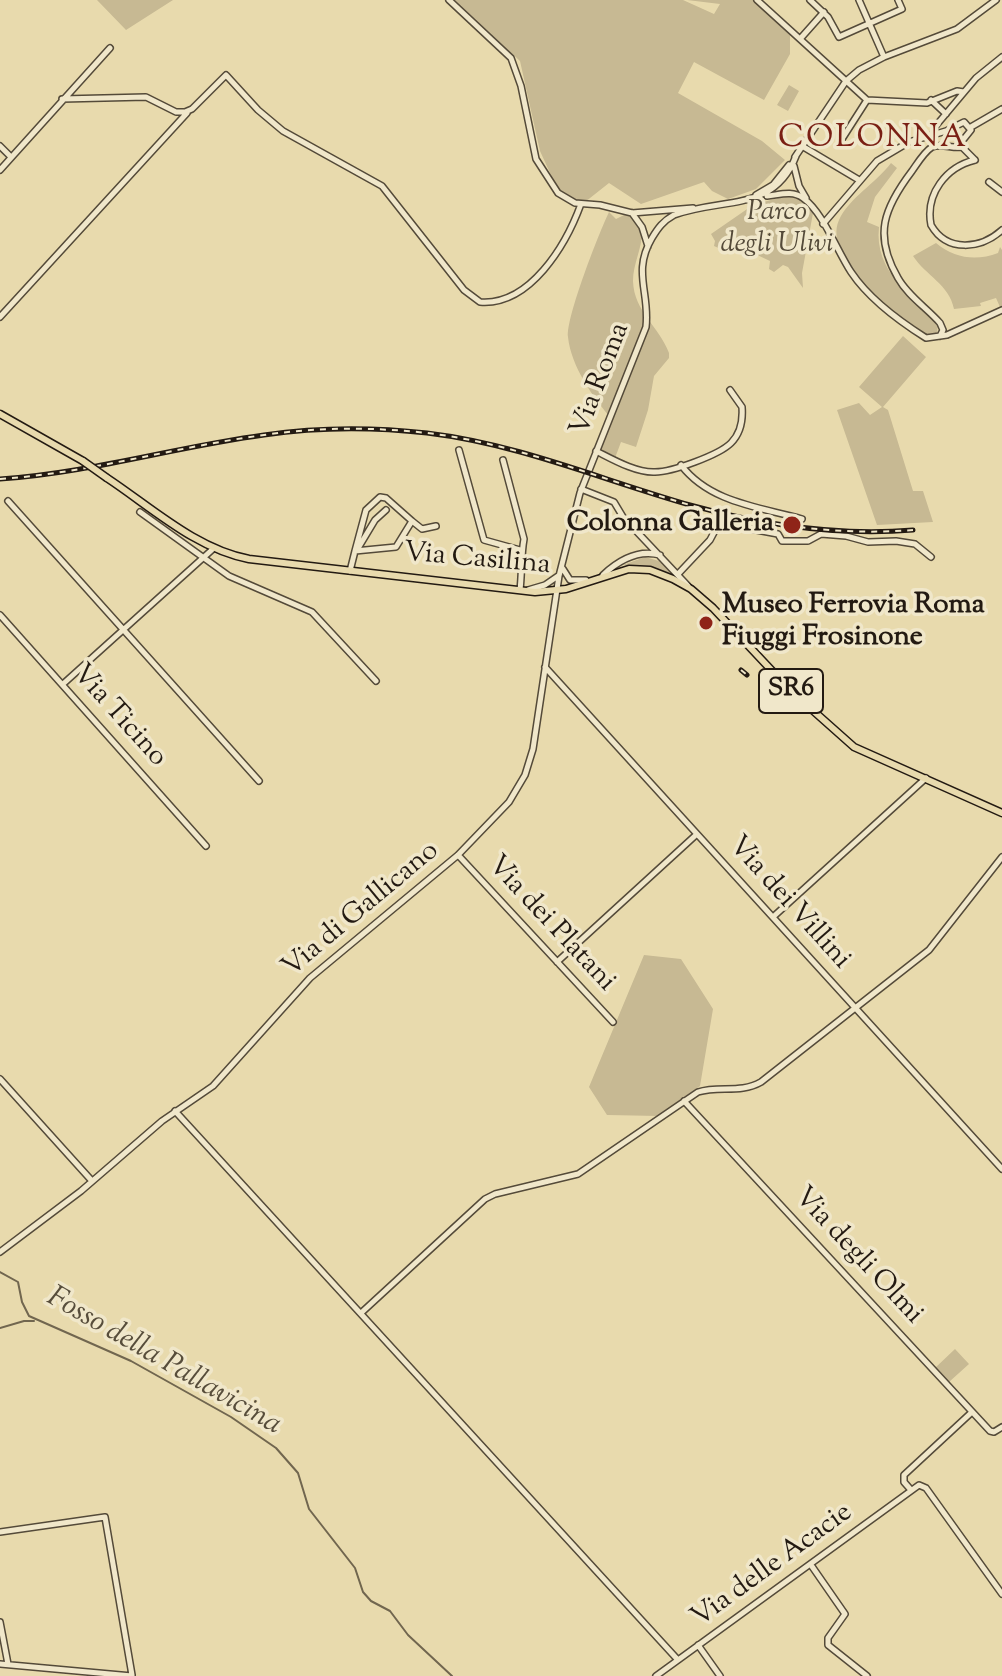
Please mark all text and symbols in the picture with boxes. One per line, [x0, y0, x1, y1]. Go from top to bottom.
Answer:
district label: COLONNA [778, 122, 968, 160]
park label: Parco degli Ulivi [721, 197, 833, 263]
street label: Via Roma [565, 319, 639, 441]
place label: Colonna Galleria [567, 508, 774, 542]
marker: Colonna Galleria [781, 514, 803, 536]
street label: Via Casilina [402, 538, 552, 584]
place label: Museo Ferrovia Roma Fiuggi Frosinone [722, 590, 985, 656]
marker: Museo Ferrovia Roma Fiuggi Frosinone [697, 614, 715, 632]
street label: Via Ticino [63, 659, 173, 775]
road number: SR6 [759, 669, 823, 713]
street label: Via dei Villini [720, 831, 856, 977]
street label: Via di Gallicano [277, 836, 447, 986]
street label: Via dei Platani [479, 850, 621, 1000]
street label: Via degli Olmi [785, 1182, 929, 1332]
water label: Fosso della Pallavicina [39, 1281, 287, 1445]
street label: Via delle Acacie [686, 1497, 860, 1637]

